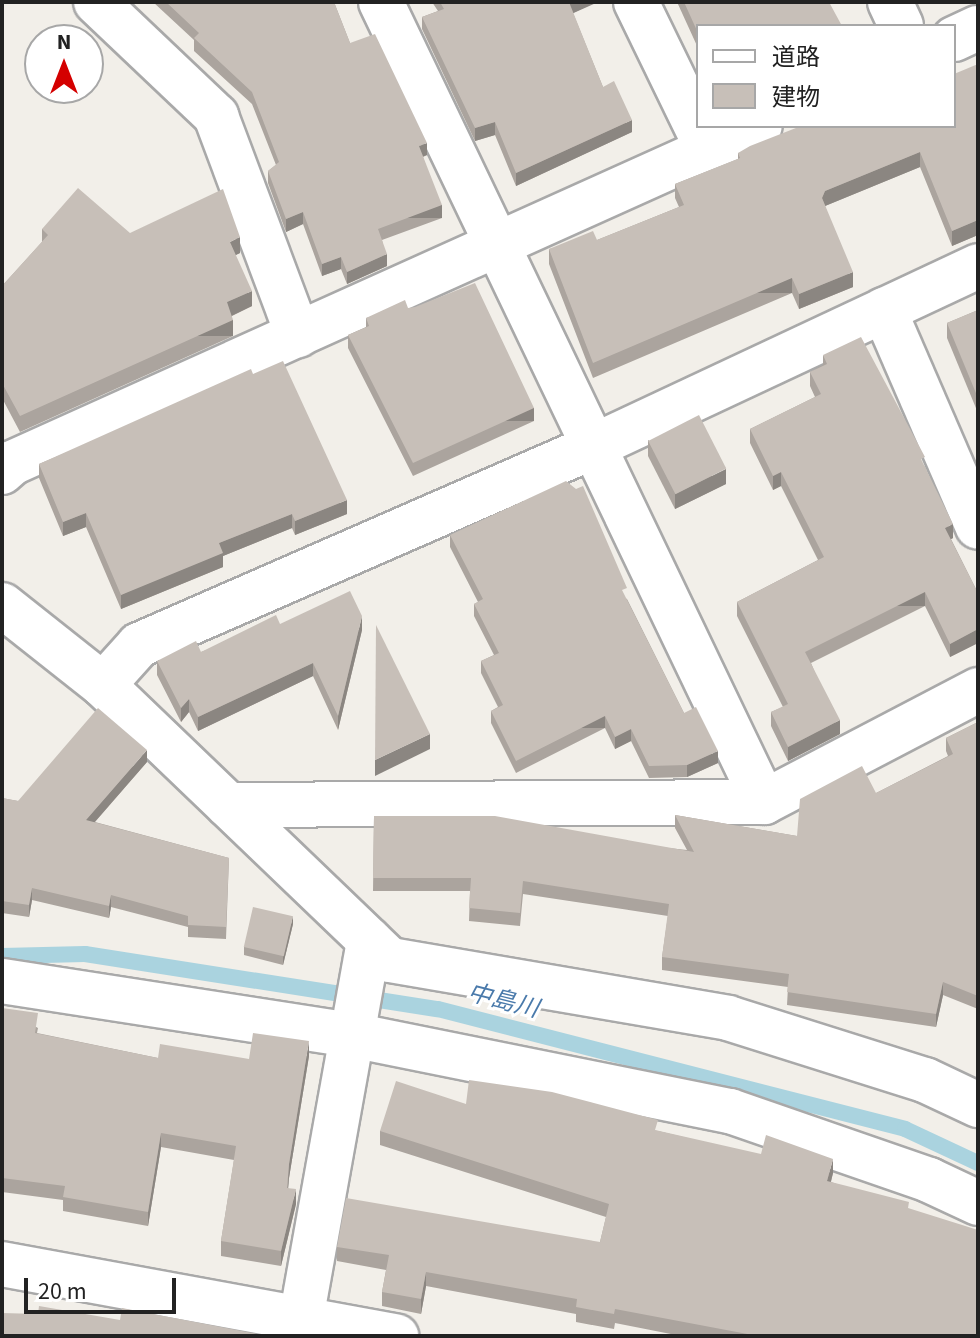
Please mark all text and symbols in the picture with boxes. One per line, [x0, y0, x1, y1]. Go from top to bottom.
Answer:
north arrow [24, 24, 104, 104]
legend [696, 24, 956, 128]
text: N [57, 26, 71, 58]
text: 道路 [772, 40, 820, 75]
text: 建物 [772, 80, 820, 115]
water label: 中島川 [465, 978, 541, 1024]
scale bar [28, 1262, 180, 1312]
text: 20 m [38, 1274, 87, 1309]

